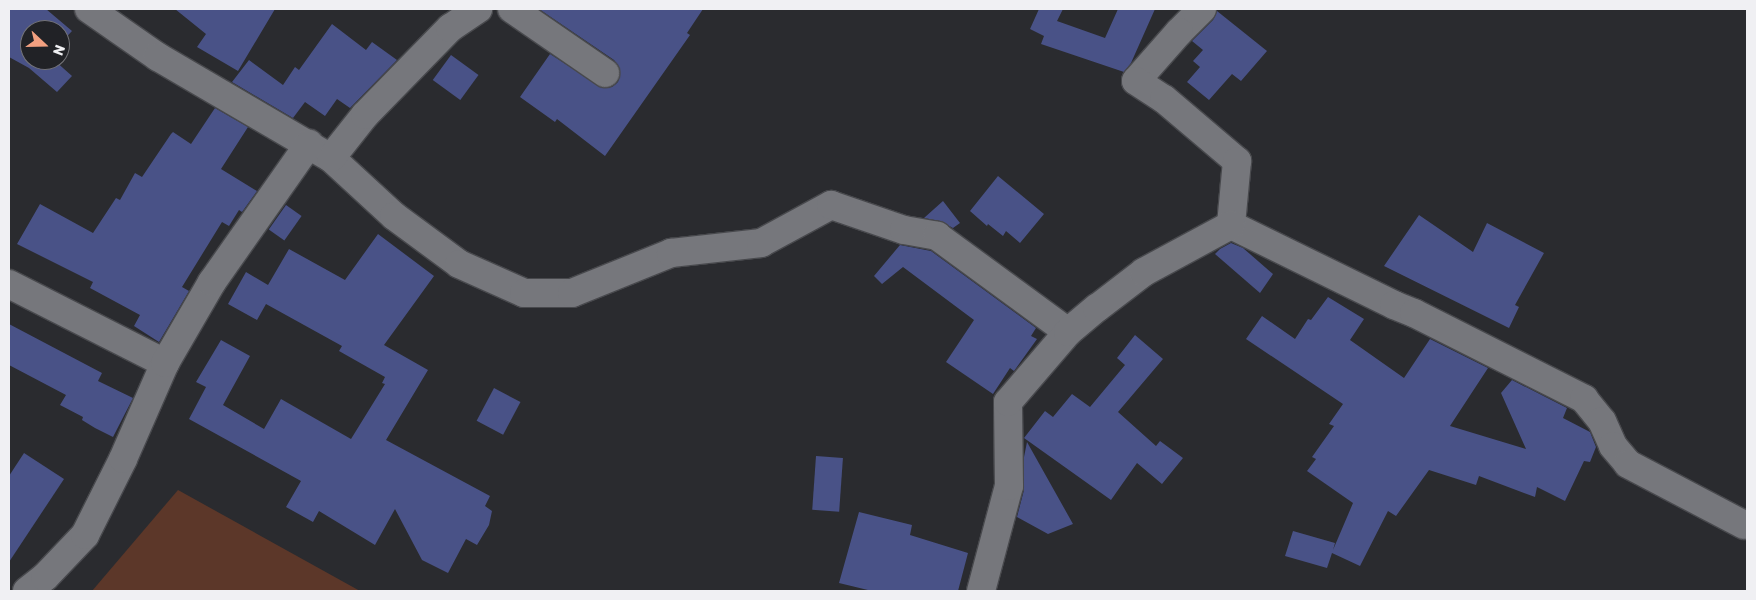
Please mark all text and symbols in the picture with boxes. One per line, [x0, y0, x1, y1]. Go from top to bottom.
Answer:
north arrow [20, 20, 70, 70]
text: N [49, 42, 68, 58]

